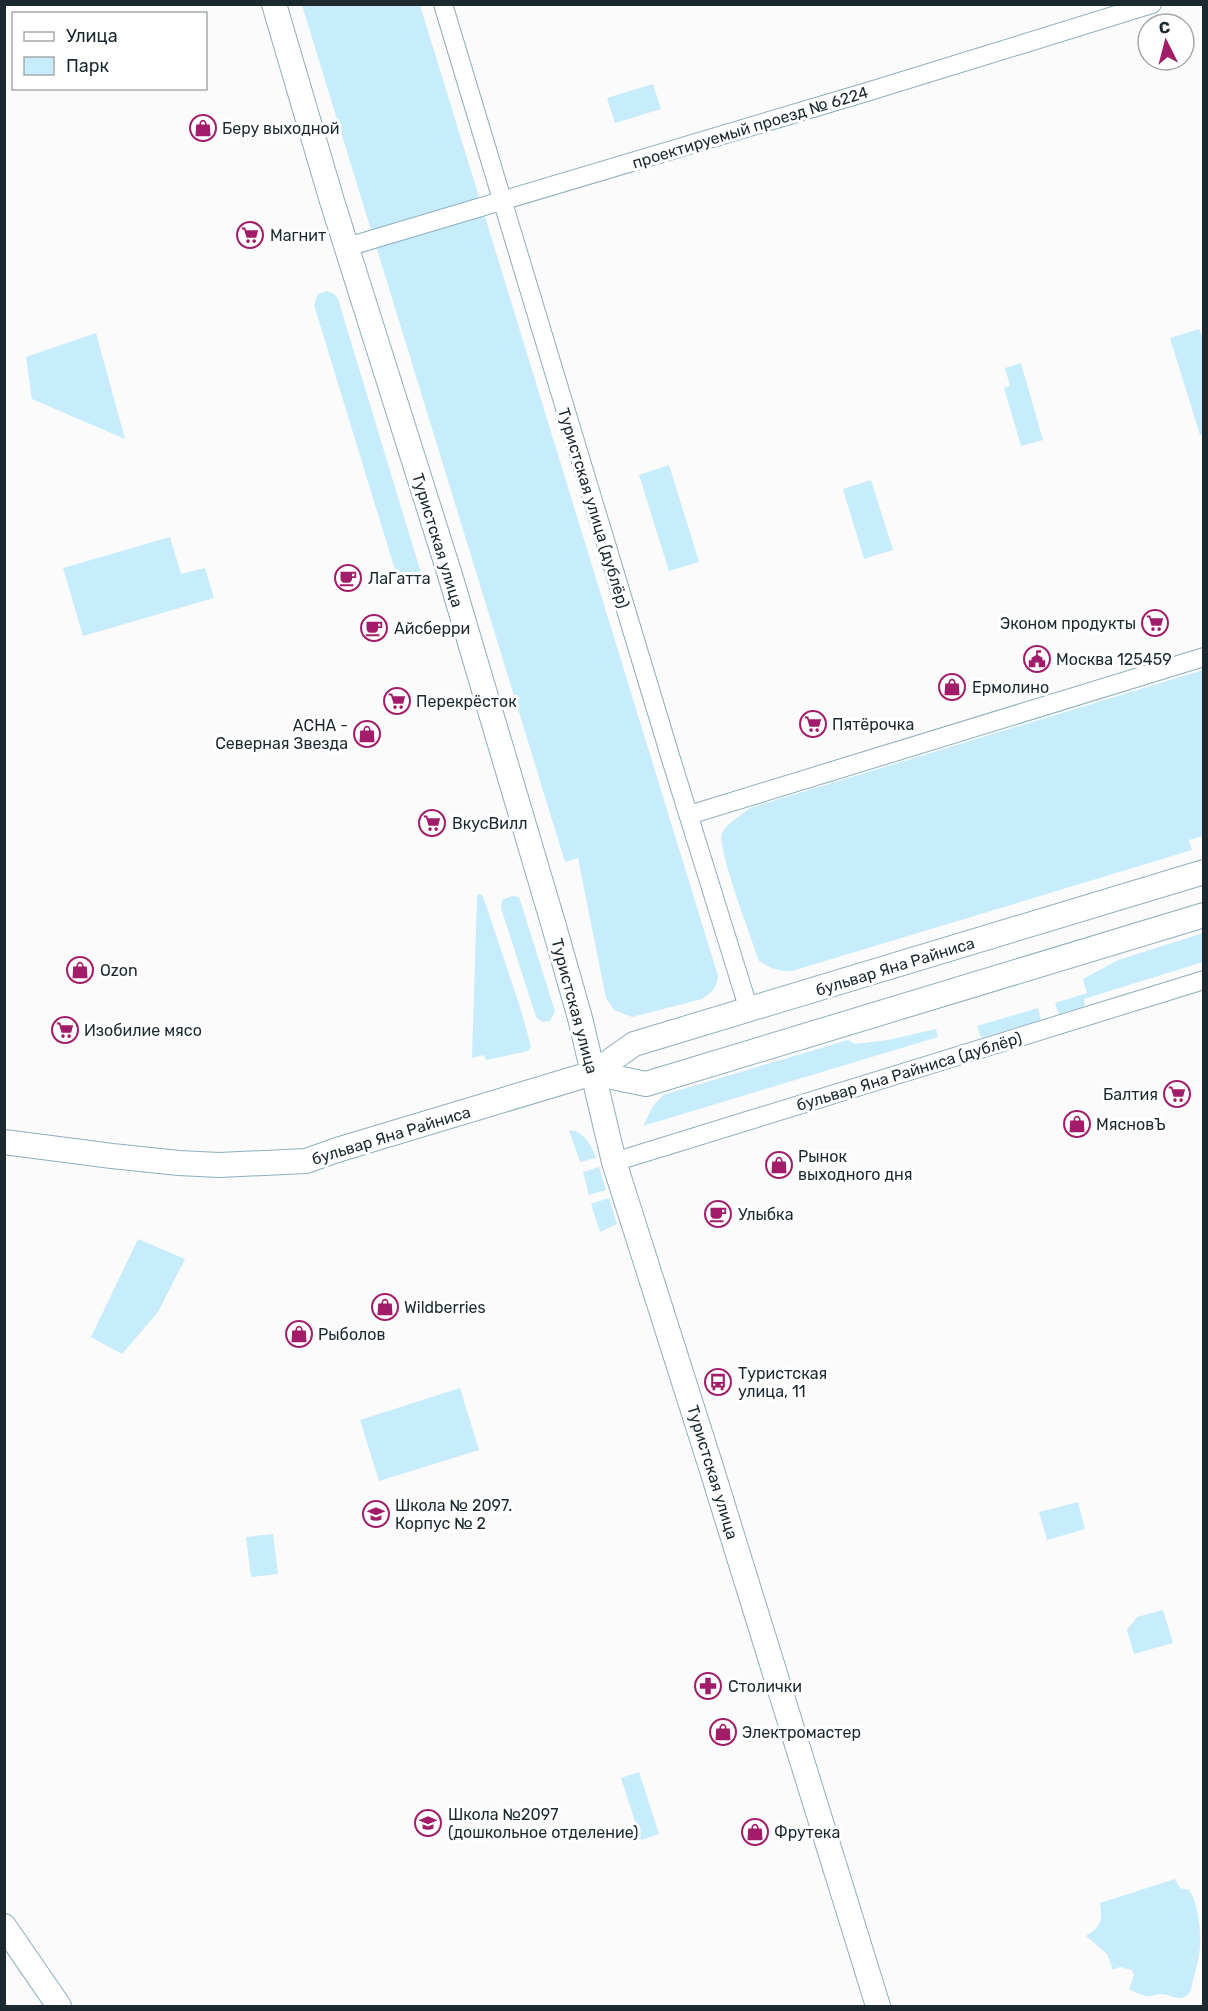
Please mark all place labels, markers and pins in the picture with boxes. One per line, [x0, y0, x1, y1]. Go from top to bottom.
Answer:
shop icon: Беру выходной [188, 113, 218, 143]
place label: Беру выходной [222, 119, 340, 138]
supermarket icon: Магнит [235, 220, 265, 250]
place label: Магнит [270, 226, 326, 245]
cafe icon: ЛаГатта [333, 563, 363, 593]
place label: ЛаГатта [368, 569, 431, 588]
supermarket icon: Эконом продукты [1140, 608, 1170, 638]
cafe icon: Айсберри [359, 613, 389, 643]
place label: Эконом продукты [1000, 614, 1136, 633]
place label: Айсберри [394, 619, 470, 638]
public building icon: Москва 125459 [1022, 644, 1052, 674]
place label: Москва 125459 [1056, 650, 1172, 669]
shop icon: Ермолино [937, 672, 967, 702]
place label: Ермолино [972, 678, 1049, 697]
supermarket icon: Перекрёсток [382, 686, 412, 716]
place label: Перекрёсток [416, 692, 517, 711]
supermarket icon: Пятёрочка [798, 709, 828, 739]
place label: Пятёрочка [832, 715, 914, 734]
place label: АСНА - Северная Звезда [215, 716, 348, 753]
shop icon: АСНА - Северная Звезда [352, 719, 382, 749]
supermarket icon: ВкусВилл [417, 808, 447, 838]
place label: ВкусВилл [452, 814, 528, 833]
shop icon: Ozon [65, 955, 95, 985]
place label: Ozon [100, 961, 138, 980]
supermarket icon: Изобилие мясо [50, 1015, 80, 1045]
place label: Изобилие мясо [84, 1021, 202, 1040]
supermarket icon: Балтия [1162, 1079, 1192, 1109]
place label: Балтия [1103, 1085, 1158, 1104]
shop icon: МясновЪ [1062, 1109, 1092, 1139]
place label: МясновЪ [1096, 1115, 1166, 1134]
place label: Рынок выходного дня [798, 1147, 913, 1184]
shop icon: Рынок выходного дня [764, 1150, 794, 1180]
cafe icon: Улыбка [703, 1199, 733, 1229]
place label: Улыбка [738, 1205, 793, 1224]
shop icon: Wildberries [370, 1292, 400, 1322]
place label: Wildberries [404, 1298, 486, 1317]
shop icon: Рыболов [284, 1319, 314, 1349]
place label: Рыболов [318, 1325, 385, 1344]
place label: Туристская улица, 11 [738, 1364, 827, 1401]
bus stop icon: Туристская улица, 11 [703, 1367, 733, 1397]
place label: Школа № 2097. Корпус № 2 [395, 1496, 512, 1533]
school or university icon: Школа № 2097. Корпус № 2 [361, 1499, 391, 1529]
pharmacy icon: Столички [693, 1671, 723, 1701]
place label: Столички [728, 1677, 802, 1696]
shop icon: Электромастер [708, 1717, 738, 1747]
place label: Электромастер [742, 1723, 861, 1742]
place label: Школа №2097 (дошкольное отделение) [448, 1805, 638, 1842]
school or university icon: Школа №2097 (дошкольное отделение) [413, 1808, 443, 1838]
shop icon: Фрутека [740, 1817, 770, 1847]
place label: Фрутека [774, 1823, 840, 1842]

